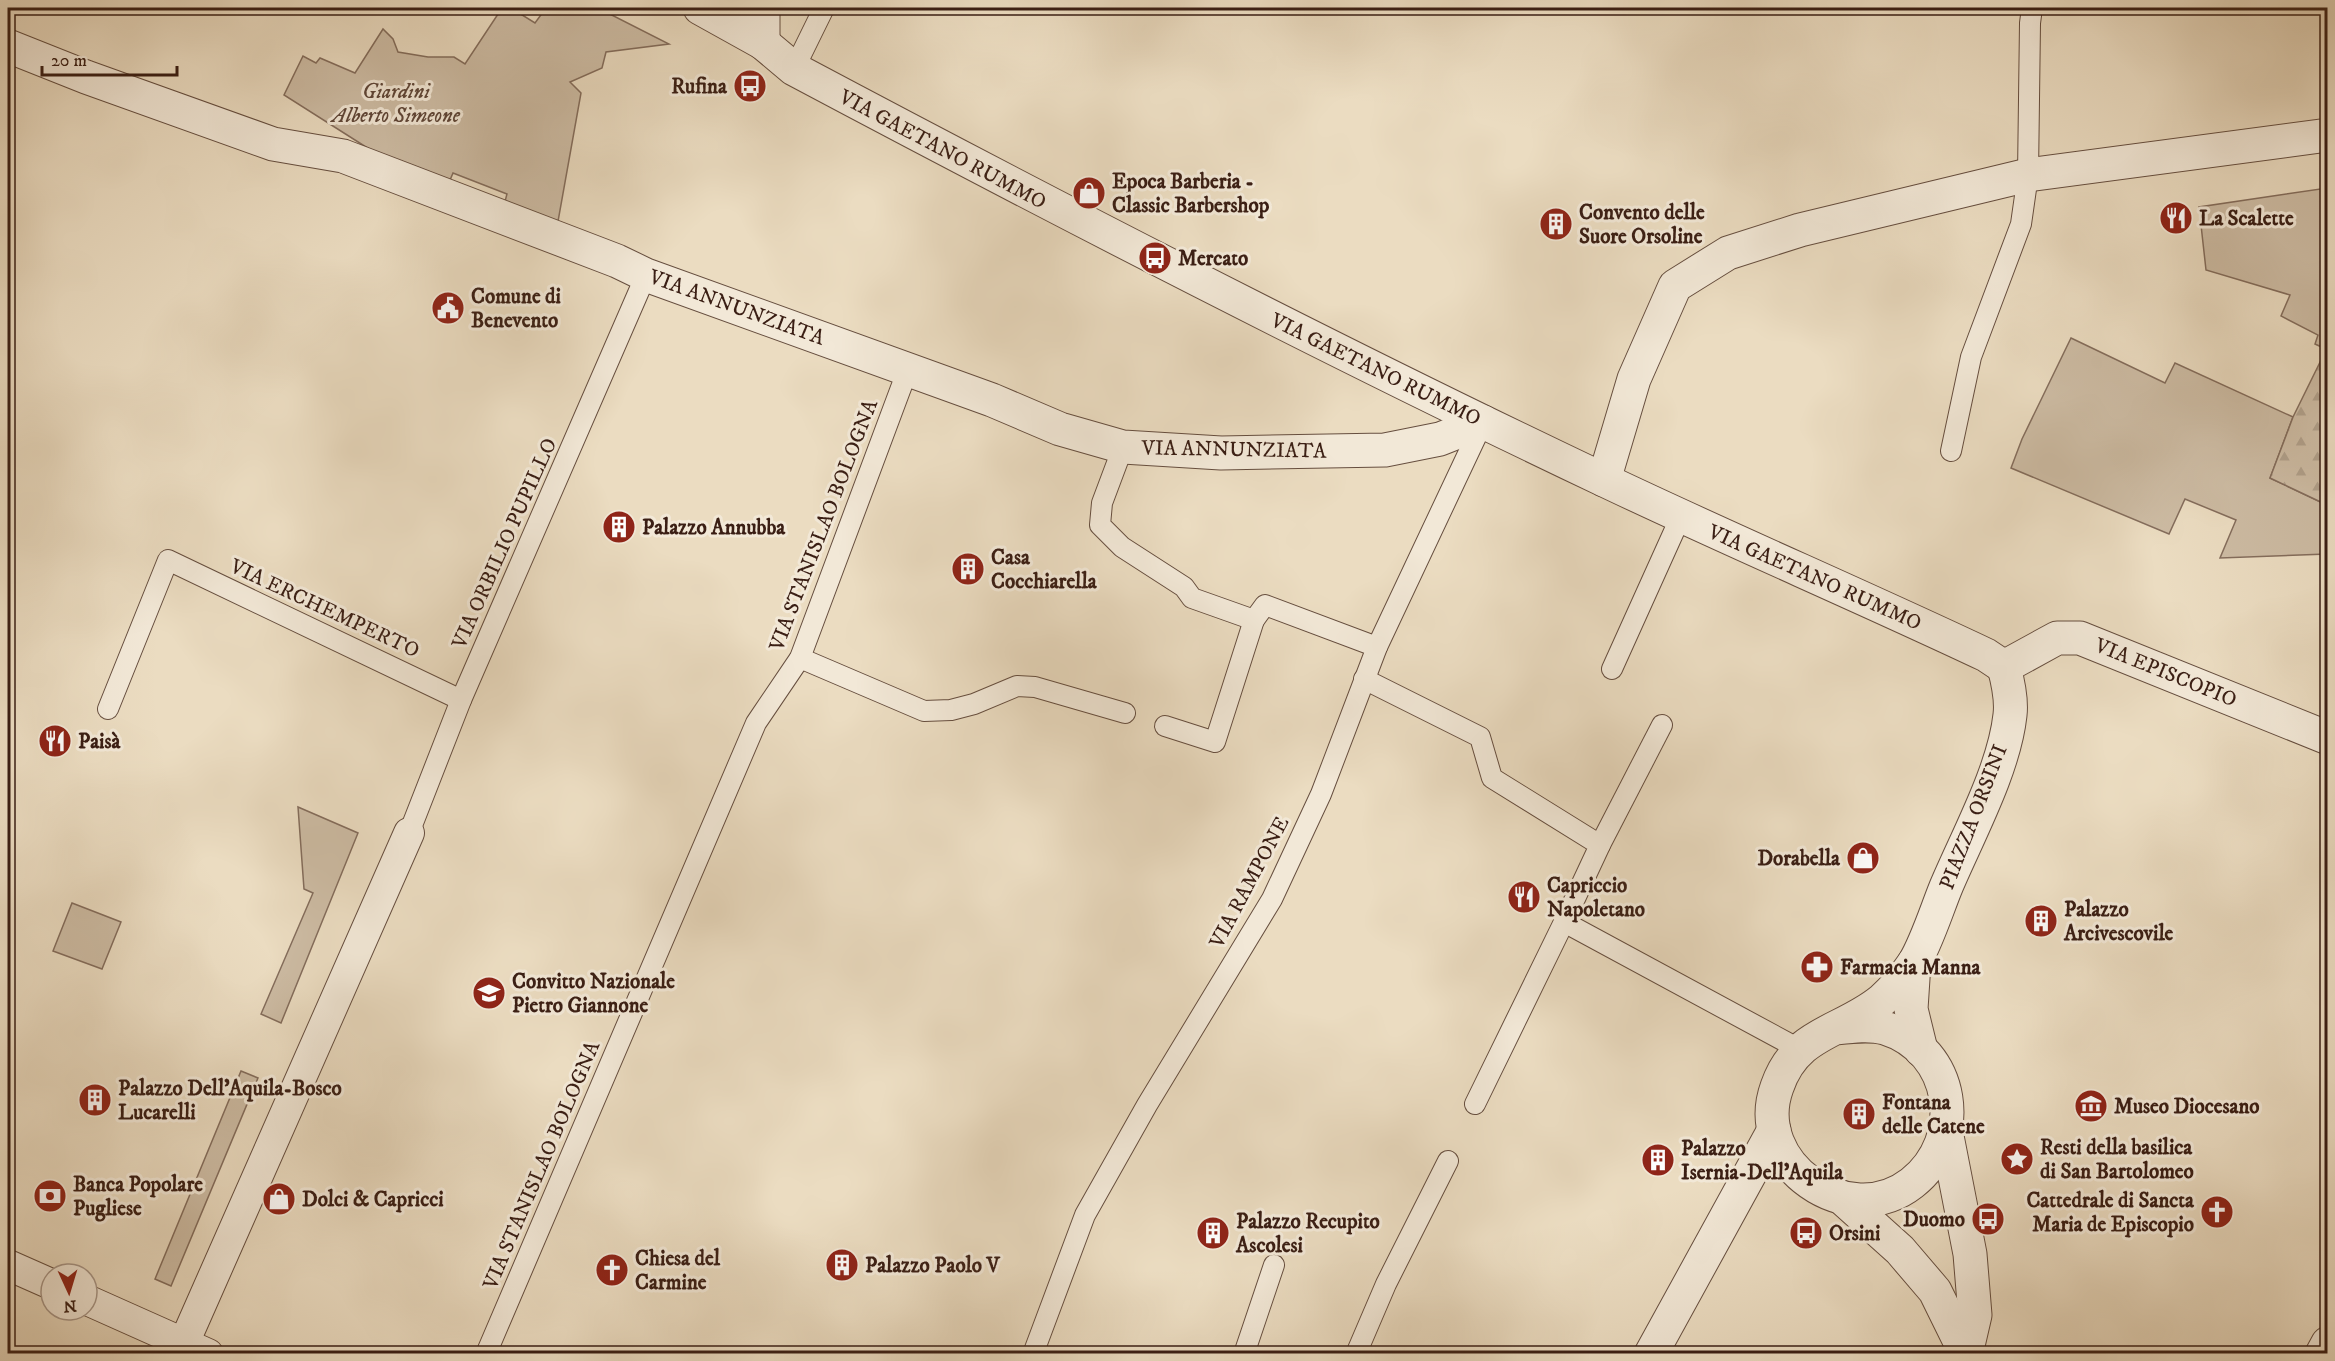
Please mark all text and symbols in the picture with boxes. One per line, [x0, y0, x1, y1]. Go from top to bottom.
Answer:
scale bar [42, 39, 177, 77]
text: 20 m [51, 50, 87, 72]
bus stop icon: Rufina [732, 68, 768, 104]
place label: Rufina [671, 74, 728, 100]
park label: Giardini Alberto Simeone [330, 79, 461, 129]
street label: VIA GAETANO RUMMO [834, 84, 1051, 216]
place label: Epoca Barberia - Classic Barbershop [1112, 169, 1270, 219]
shop icon: Epoca Barberia - Classic Barbershop [1071, 175, 1107, 211]
place label: Convento delle Suore Orsoline [1579, 200, 1705, 250]
restaurant icon: La Scalette [2158, 200, 2194, 236]
building icon: Convento delle Suore Orsoline [1538, 206, 1574, 242]
place label: La Scalette [2199, 206, 2294, 232]
bus stop icon: Mercato [1137, 240, 1173, 276]
place label: Mercato [1178, 246, 1248, 272]
street label: VIA ANNUNZIATA [644, 264, 829, 352]
place label: Comune di Benevento [471, 284, 562, 334]
public building icon: Comune di Benevento [430, 290, 466, 326]
street label: VIA GAETANO RUMMO [1265, 307, 1485, 432]
street label: VIA STANISLAO BOLOGNA [764, 395, 884, 656]
street label: VIA ORBILIO PUPILLO [446, 434, 563, 654]
street label: VIA ANNUNZIATA [1140, 435, 1327, 465]
building icon: Palazzo Annubba [601, 509, 637, 545]
place label: Palazzo Annubba [642, 515, 786, 541]
street label: VIA GAETANO RUMMO [1703, 519, 1925, 637]
place label: Casa Cocchiarella [991, 545, 1098, 595]
building icon: Casa Cocchiarella [950, 551, 986, 587]
street label: VIA ERCHEMPERTO [225, 553, 423, 664]
street label: VIA EPISCOPIO [2090, 632, 2240, 713]
restaurant icon: Paisà [37, 723, 73, 759]
place label: Paisà [78, 729, 122, 755]
street label: PIAZZA ORSINI [1934, 741, 2014, 894]
street label: VIA RAMPONE [1204, 812, 1296, 954]
shop icon: Dorabella [1845, 840, 1881, 876]
place label: Dorabella [1757, 846, 1841, 872]
place label: Capriccio Napoletano [1547, 873, 1645, 923]
restaurant icon: Capriccio Napoletano [1506, 879, 1542, 915]
place label: Palazzo Arcivescovile [2063, 897, 2174, 947]
building icon: Palazzo Arcivescovile [2023, 903, 2059, 939]
pharmacy icon: Farmacia Manna [1799, 949, 1835, 985]
place label: Farmacia Manna [1840, 955, 1982, 981]
place label: Convitto Nazionale Pietro Giannone [512, 969, 675, 1019]
school or university icon: Convitto Nazionale Pietro Giannone [471, 975, 507, 1011]
street label: VIA STANISLAO BOLOGNA [477, 1037, 606, 1294]
place label: Palazzo Dell'Aquila-Bosco Lucarelli [118, 1076, 342, 1126]
building icon: Palazzo Dell'Aquila-Bosco Lucarelli [77, 1082, 113, 1118]
museum icon: Museo Diocesano [2073, 1088, 2109, 1124]
place label: Fontana delle Catene [1882, 1090, 1985, 1140]
place label: Museo Diocesano [2114, 1094, 2260, 1120]
building icon: Fontana delle Catene [1841, 1096, 1877, 1132]
place label: Resti della basilica di San Bartolomeo [2040, 1135, 2194, 1185]
place label: Palazzo Isernia-Dell'Aquila [1681, 1136, 1844, 1186]
place icon: Resti della basilica di San Bartolomeo [1999, 1141, 2035, 1177]
building icon: Palazzo Isernia-Dell'Aquila [1640, 1142, 1676, 1178]
place label: Banca Popolare Pugliese [73, 1172, 203, 1222]
bank icon: Banca Popolare Pugliese [32, 1178, 68, 1214]
shop icon: Dolci & Capricci [261, 1181, 297, 1217]
place label: Dolci & Capricci [302, 1187, 444, 1213]
place label: Cattedrale di Sancta Maria de Episcopio [2026, 1188, 2195, 1238]
church icon: Cattedrale di Sancta Maria de Episcopio [2199, 1194, 2235, 1230]
bus stop icon: Duomo [1970, 1201, 2006, 1237]
place label: Duomo [1903, 1207, 1965, 1233]
place label: Palazzo Recupito Ascolesi [1235, 1209, 1380, 1259]
building icon: Palazzo Recupito Ascolesi [1195, 1215, 1231, 1251]
bus stop icon: Orsini [1788, 1215, 1824, 1251]
place label: Orsini [1829, 1221, 1881, 1247]
place label: Chiesa del Carmine [635, 1246, 721, 1296]
building icon: Palazzo Paolo V [824, 1247, 860, 1283]
church icon: Chiesa del Carmine [594, 1252, 630, 1288]
place label: Palazzo Paolo V [865, 1253, 1001, 1279]
north arrow [39, 1262, 99, 1322]
text: N [63, 1296, 77, 1316]

